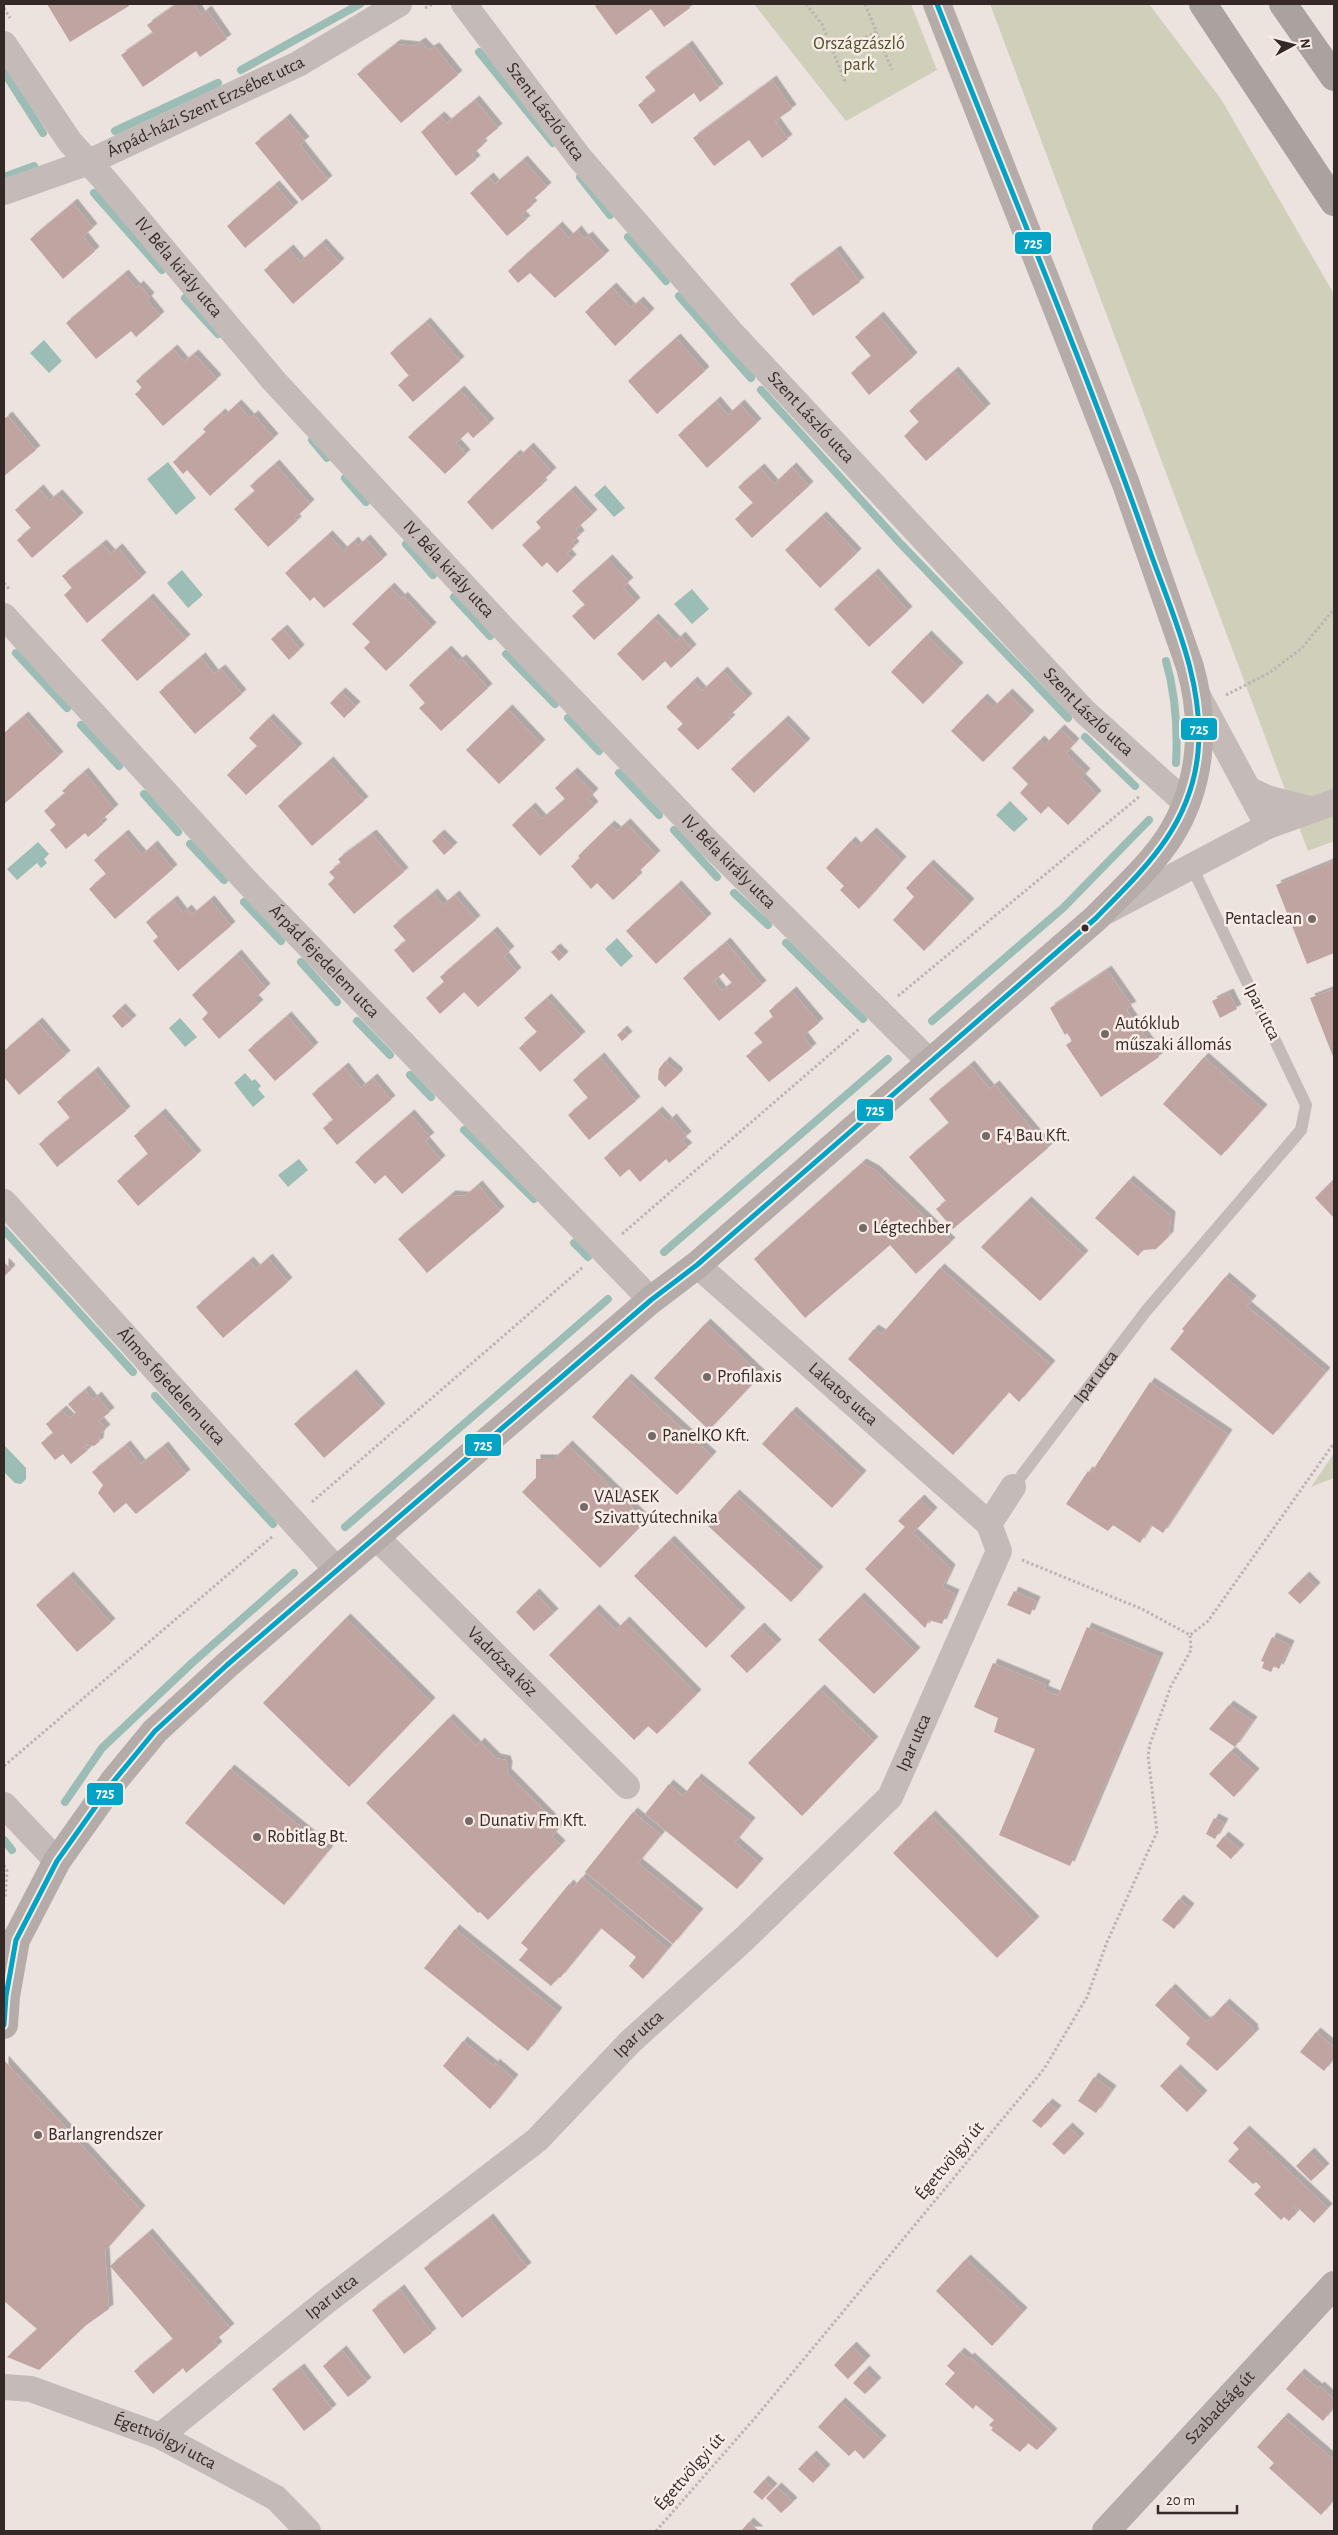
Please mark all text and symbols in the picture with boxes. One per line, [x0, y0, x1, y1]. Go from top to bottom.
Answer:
north arrow [1268, 20, 1318, 70]
park label: Országzászló park [813, 35, 905, 74]
text: N [1297, 38, 1312, 49]
street label: Árpád-házi Szent Erzsébet utca [103, 53, 308, 161]
street label: Szent László utca [502, 59, 588, 164]
street label: IV. Béla király utca [131, 214, 226, 321]
line badge: 725 [1014, 231, 1052, 255]
text: 725 [1024, 237, 1042, 251]
street label: Szent László utca [764, 368, 857, 467]
street label: IV. Béla király utca [399, 517, 498, 621]
street label: Szent László utca [1040, 665, 1137, 760]
line badge: 725 [1180, 717, 1218, 741]
text: 725 [1190, 723, 1208, 737]
street label: IV. Béla király utca [678, 811, 779, 912]
street label: Árpád fejedelem utca [265, 899, 383, 1022]
place label: Pentaclean [1225, 910, 1302, 928]
marker: Pentaclean [1306, 913, 1318, 925]
unlabelled marker [1080, 923, 1090, 933]
street label: Ipar utca [1241, 981, 1283, 1043]
place label: Autóklub műszaki állomás [1115, 1015, 1232, 1054]
marker: Autóklub műszaki állomás [1099, 1028, 1111, 1040]
line badge: 725 [856, 1098, 894, 1122]
text: 725 [866, 1104, 884, 1118]
place label: F4 Bau Kft. [996, 1127, 1070, 1145]
marker: F4 Bau Kft. [980, 1130, 992, 1142]
place label: Légtechber [873, 1219, 951, 1237]
marker: Légtechber [857, 1222, 869, 1234]
street label: Álmos fejedelem utca [113, 1322, 229, 1449]
street label: Ipar utca [1071, 1347, 1122, 1407]
street label: Lakatos utca [805, 1359, 881, 1430]
place label: Profilaxis [717, 1368, 782, 1386]
marker: Profilaxis [701, 1371, 713, 1383]
place label: PanelKO Kft. [662, 1427, 750, 1445]
marker: PanelKO Kft. [646, 1430, 658, 1442]
line badge: 725 [464, 1433, 502, 1457]
text: 725 [474, 1439, 492, 1453]
place label: VALASEK Szivattyútechnika [594, 1488, 718, 1527]
marker: VALASEK Szivattyútechnika [578, 1501, 590, 1513]
street label: Vadrózsa köz [463, 1624, 540, 1700]
street label: Ipar utca [893, 1711, 935, 1774]
line badge: 725 [86, 1782, 124, 1806]
text: 725 [96, 1787, 114, 1801]
place label: Dunativ Fm Kft. [479, 1812, 587, 1830]
marker: Dunativ Fm Kft. [463, 1815, 475, 1827]
place label: Robitlag Bt. [267, 1828, 348, 1846]
marker: Robitlag Bt. [251, 1831, 263, 1843]
street label: Ipar utca [611, 2007, 667, 2062]
street label: Égettvölgyi út [910, 2116, 988, 2203]
place label: Barlangrendszer [48, 2126, 163, 2144]
marker: Barlangrendszer [32, 2129, 44, 2141]
street label: Ipar utca [303, 2271, 361, 2323]
street label: Szabadság út [1182, 2367, 1259, 2448]
street label: Égettvölgyi utca [111, 2408, 219, 2473]
street label: Égettvölgyi út [650, 2428, 728, 2514]
scale bar [1158, 2482, 1237, 2514]
text: 20 m [1166, 2493, 1195, 2508]

